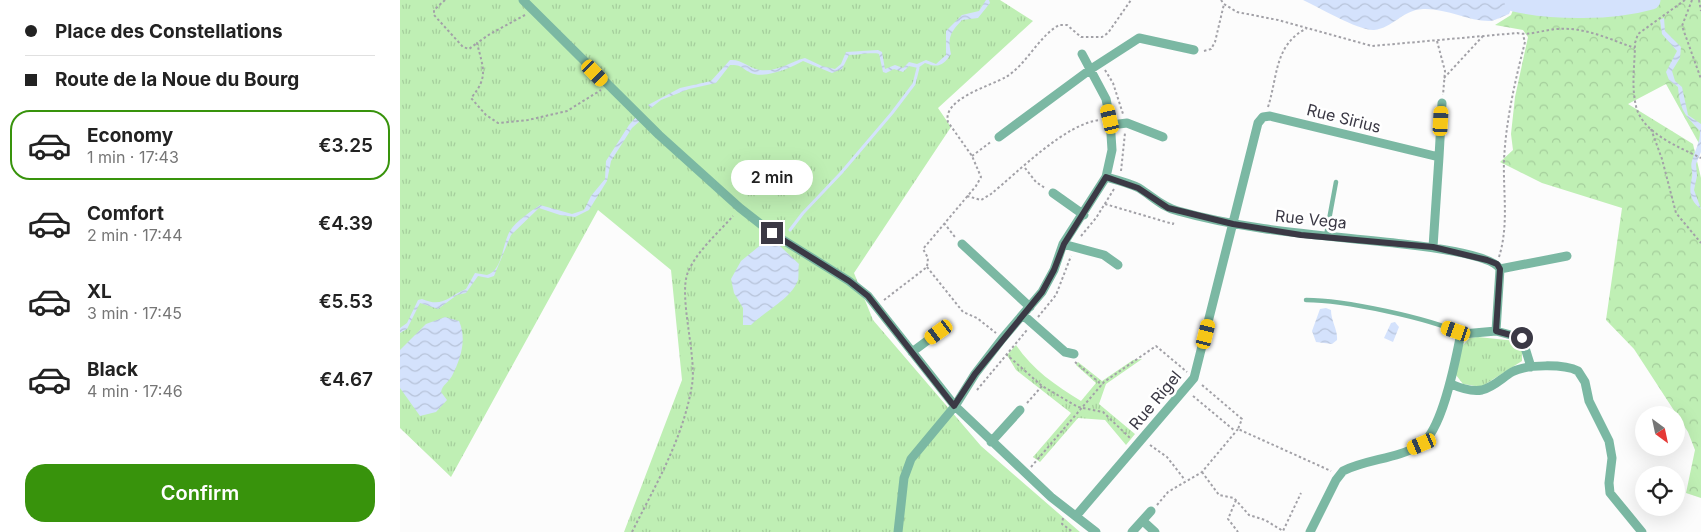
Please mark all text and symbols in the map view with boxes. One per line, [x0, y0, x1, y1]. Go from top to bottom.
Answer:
text: Place des Constellations [55, 20, 283, 43]
car [579, 57, 610, 89]
text: Route de la Noue du Bourg [55, 68, 299, 91]
street label: Rue Sirius [1305, 99, 1383, 137]
car [1099, 103, 1120, 135]
car [1432, 106, 1449, 136]
icon: car [27, 123, 72, 168]
text: Economy [87, 124, 173, 147]
text: €3.25 [319, 134, 373, 157]
text: 1 min · 17:43 [87, 147, 179, 167]
callout: 2 min [731, 160, 813, 196]
text: 2 min [751, 167, 793, 187]
icon: car [27, 201, 72, 246]
text: Comfort [87, 202, 164, 225]
street label: Rue Vega [1274, 205, 1348, 233]
text: €4.39 [318, 212, 373, 235]
route end [761, 222, 783, 244]
text: 2 min · 17:44 [87, 225, 183, 245]
icon: car [27, 279, 72, 324]
text: XL [87, 280, 112, 303]
text: €5.53 [319, 290, 373, 313]
text: 3 min · 17:45 [87, 303, 182, 323]
car [922, 317, 955, 347]
car [1195, 318, 1216, 350]
car [1439, 319, 1472, 343]
route start [1511, 327, 1533, 349]
icon: car [27, 357, 72, 402]
text: Black [87, 358, 138, 381]
street label: Rue Rigel [1125, 366, 1185, 434]
text: €4.67 [319, 368, 373, 391]
text: 4 min · 17:46 [87, 381, 183, 401]
north arrow [1635, 406, 1685, 456]
map controls [1635, 406, 1685, 516]
car [1405, 431, 1438, 457]
button: Confirm [25, 464, 375, 522]
button: locate [1635, 466, 1685, 516]

